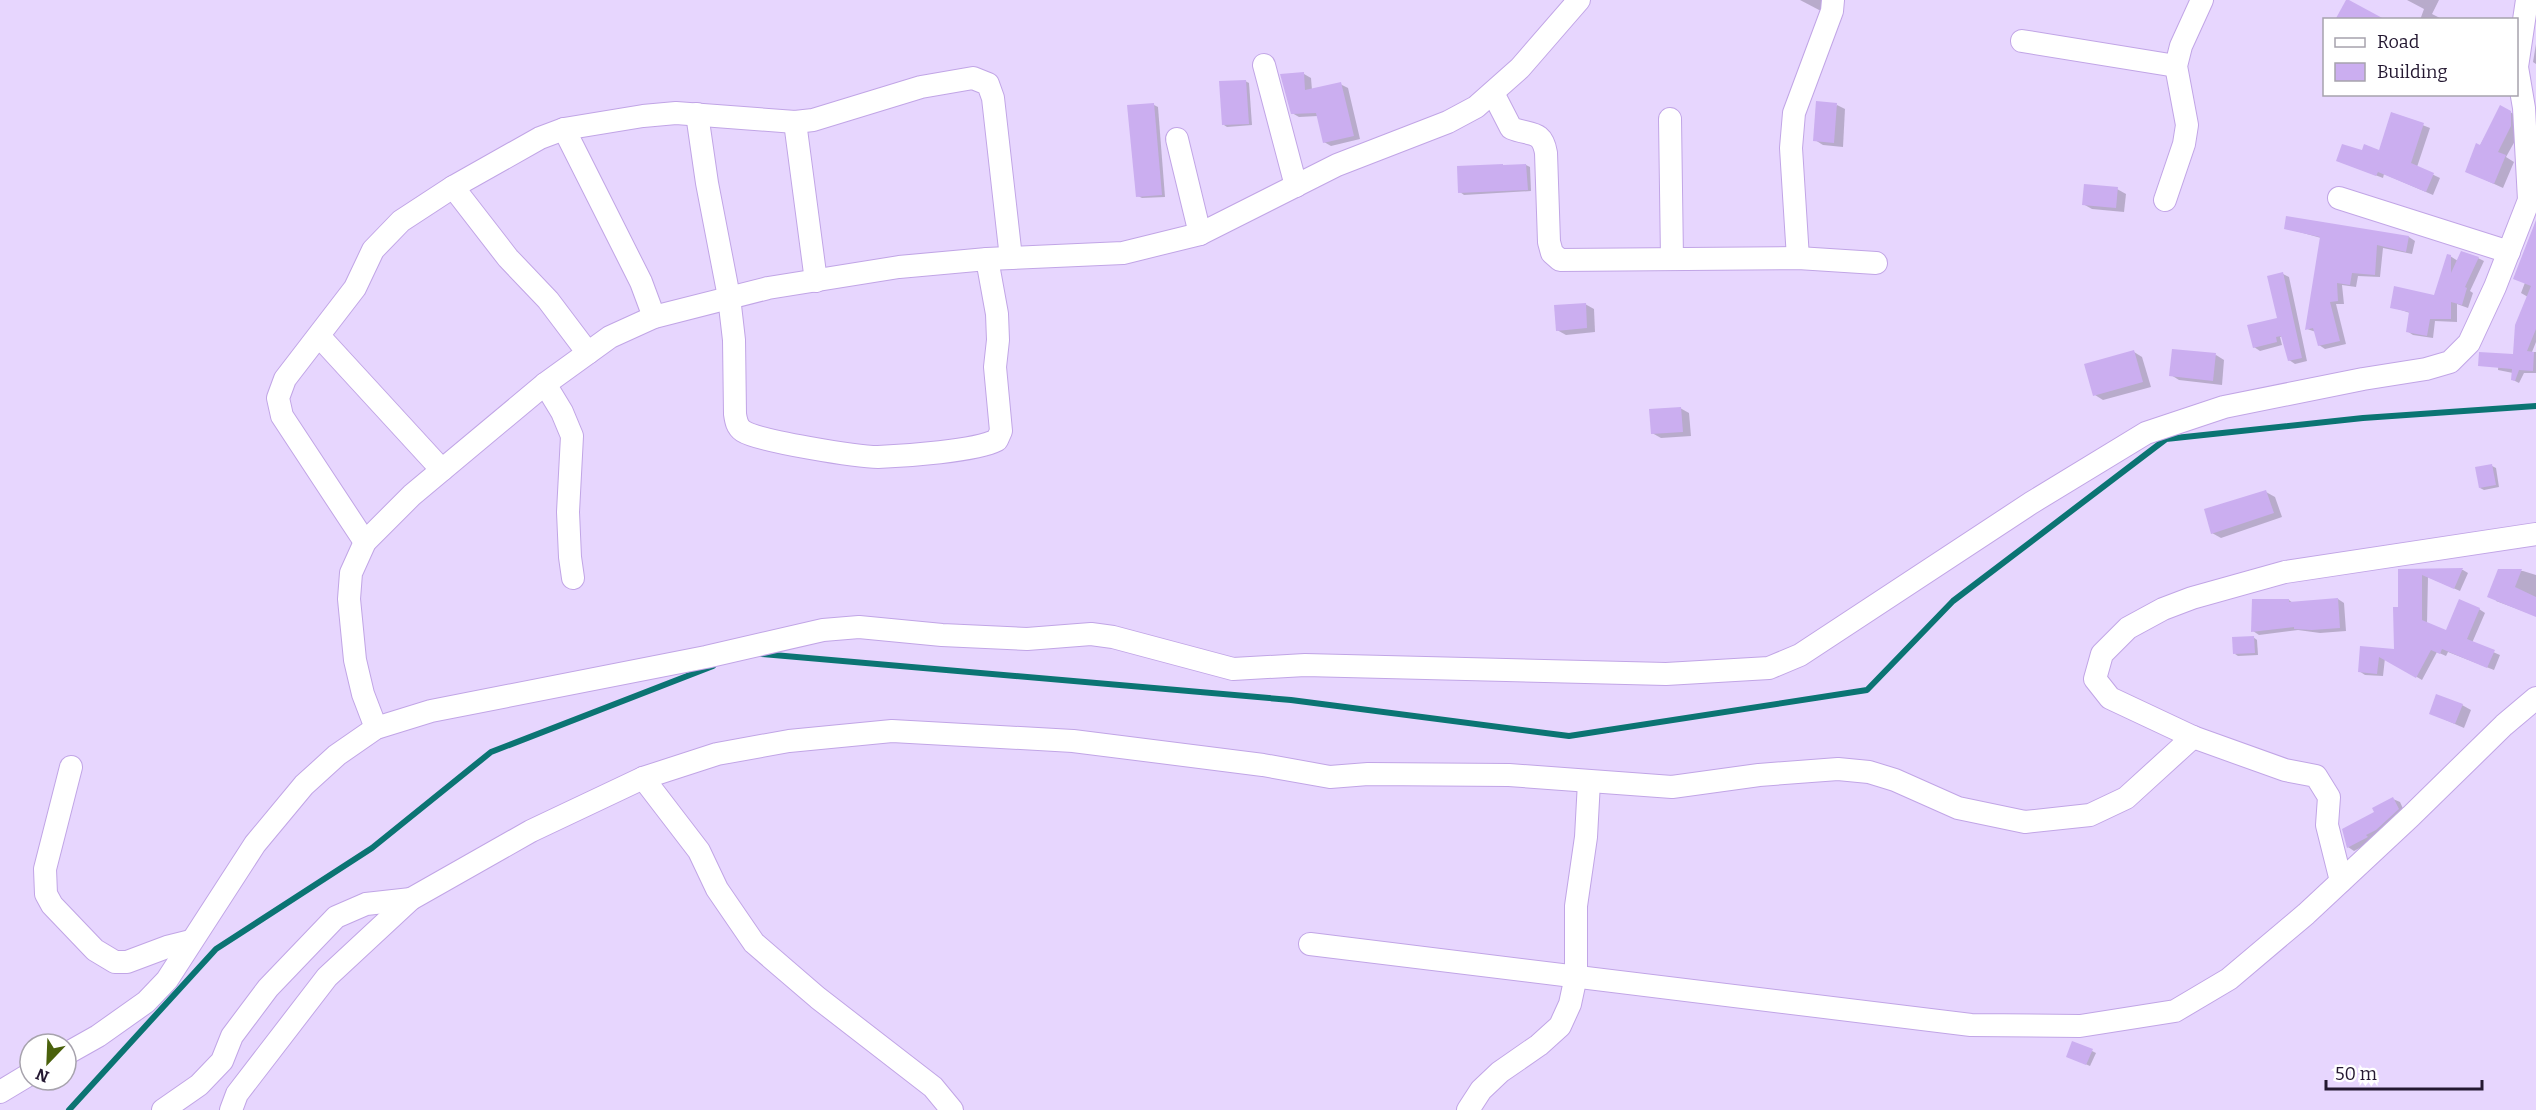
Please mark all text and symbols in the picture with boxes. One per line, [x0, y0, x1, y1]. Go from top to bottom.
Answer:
legend [2323, 18, 2518, 96]
text: Road [2377, 31, 2420, 53]
text: Building [2377, 61, 2448, 83]
north arrow [18, 1032, 78, 1092]
scale bar [2326, 1053, 2482, 1091]
text: 50 m [2335, 1063, 2377, 1085]
text: N [33, 1064, 52, 1087]

